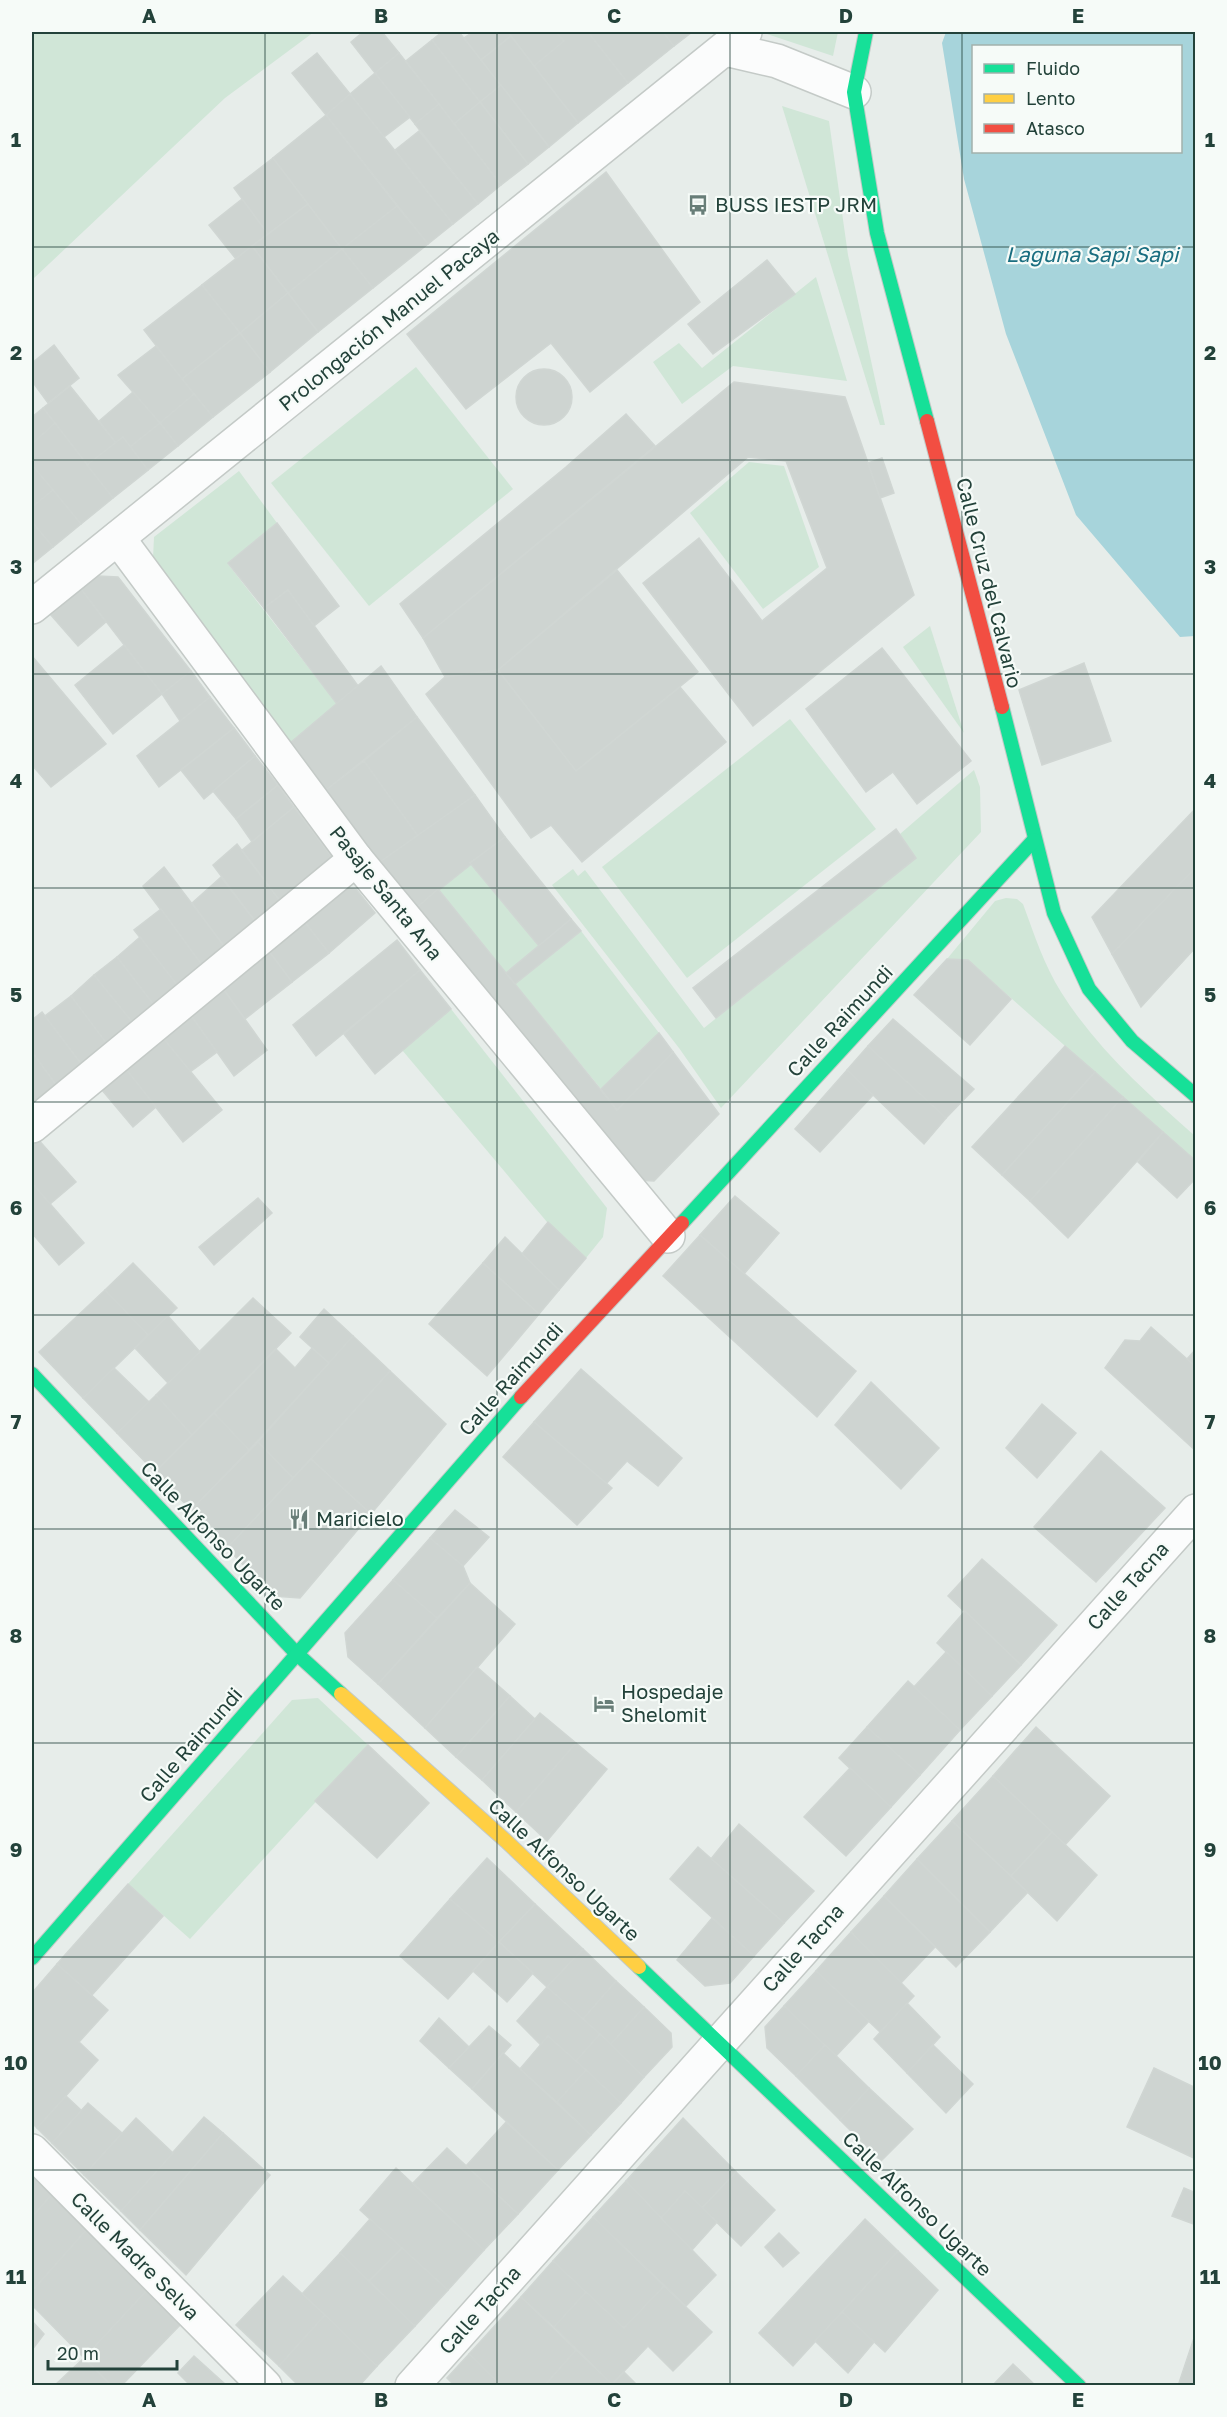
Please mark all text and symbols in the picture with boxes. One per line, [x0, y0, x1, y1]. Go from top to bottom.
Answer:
text: A [142, 3, 156, 27]
text: B [374, 3, 388, 27]
text: C [607, 3, 621, 27]
text: D [839, 3, 853, 27]
text: E [1072, 3, 1084, 27]
legend [972, 45, 1182, 153]
text: Fluido [1026, 57, 1080, 79]
text: Lento [1026, 87, 1075, 109]
text: Atasco [1026, 117, 1085, 139]
text: 1 [11, 127, 21, 151]
text: 1 [1205, 127, 1215, 151]
place label: BUSS IESTP JRM [715, 192, 877, 216]
bus stop icon: BUSS IESTP JRM [686, 193, 710, 217]
street label: Prolongación Manuel Pacaya [274, 223, 503, 415]
water label: Laguna Sapi Sapi [1006, 241, 1181, 267]
text: 2 [10, 340, 22, 364]
text: 2 [1204, 340, 1216, 364]
street label: Calle Cruz del Calvario [952, 475, 1028, 690]
text: 3 [10, 554, 22, 578]
text: 3 [1204, 554, 1216, 578]
text: 4 [10, 768, 22, 792]
text: 4 [1204, 768, 1216, 792]
street label: Pasaje Santa Ana [325, 820, 448, 964]
street label: Calle Raimundi [781, 960, 897, 1081]
text: 5 [10, 982, 22, 1006]
text: 5 [1204, 982, 1216, 1006]
text: 6 [10, 1195, 22, 1219]
text: 6 [1204, 1195, 1216, 1219]
street label: Calle Raimundi [453, 1317, 567, 1440]
text: 7 [11, 1409, 22, 1433]
text: 7 [1205, 1409, 1216, 1433]
street label: Calle Alfonso Ugarte [136, 1456, 291, 1615]
place label: Maricielo [316, 1506, 404, 1530]
restaurant icon: Maricielo [287, 1507, 311, 1531]
street label: Calle Tacna [1081, 1536, 1173, 1634]
text: 8 [10, 1623, 22, 1647]
text: 8 [1204, 1623, 1216, 1647]
place label: Hospedaje Shelomit [621, 1679, 723, 1726]
street label: Calle Raimundi [134, 1682, 247, 1807]
hotel icon: Hospedaje Shelomit [592, 1692, 616, 1716]
street label: Calle Alfonso Ugarte [484, 1793, 645, 1946]
text: 9 [10, 1837, 22, 1861]
text: 9 [1204, 1837, 1216, 1861]
street label: Calle Tacna [756, 1898, 848, 1996]
text: 10 [4, 2050, 28, 2074]
text: 10 [1198, 2050, 1222, 2074]
street label: Calle Alfonso Ugarte [838, 2126, 997, 2281]
street label: Calle Madre Selva [67, 2186, 205, 2324]
street label: Calle Tacna [433, 2260, 525, 2358]
text: 11 [6, 2264, 26, 2288]
text: 11 [1200, 2264, 1220, 2288]
scale bar [48, 2333, 177, 2371]
text: 20 m [57, 2342, 99, 2364]
text: A [142, 2387, 156, 2411]
text: B [374, 2387, 388, 2411]
text: C [607, 2387, 621, 2411]
text: D [839, 2387, 853, 2411]
text: E [1072, 2387, 1084, 2411]

